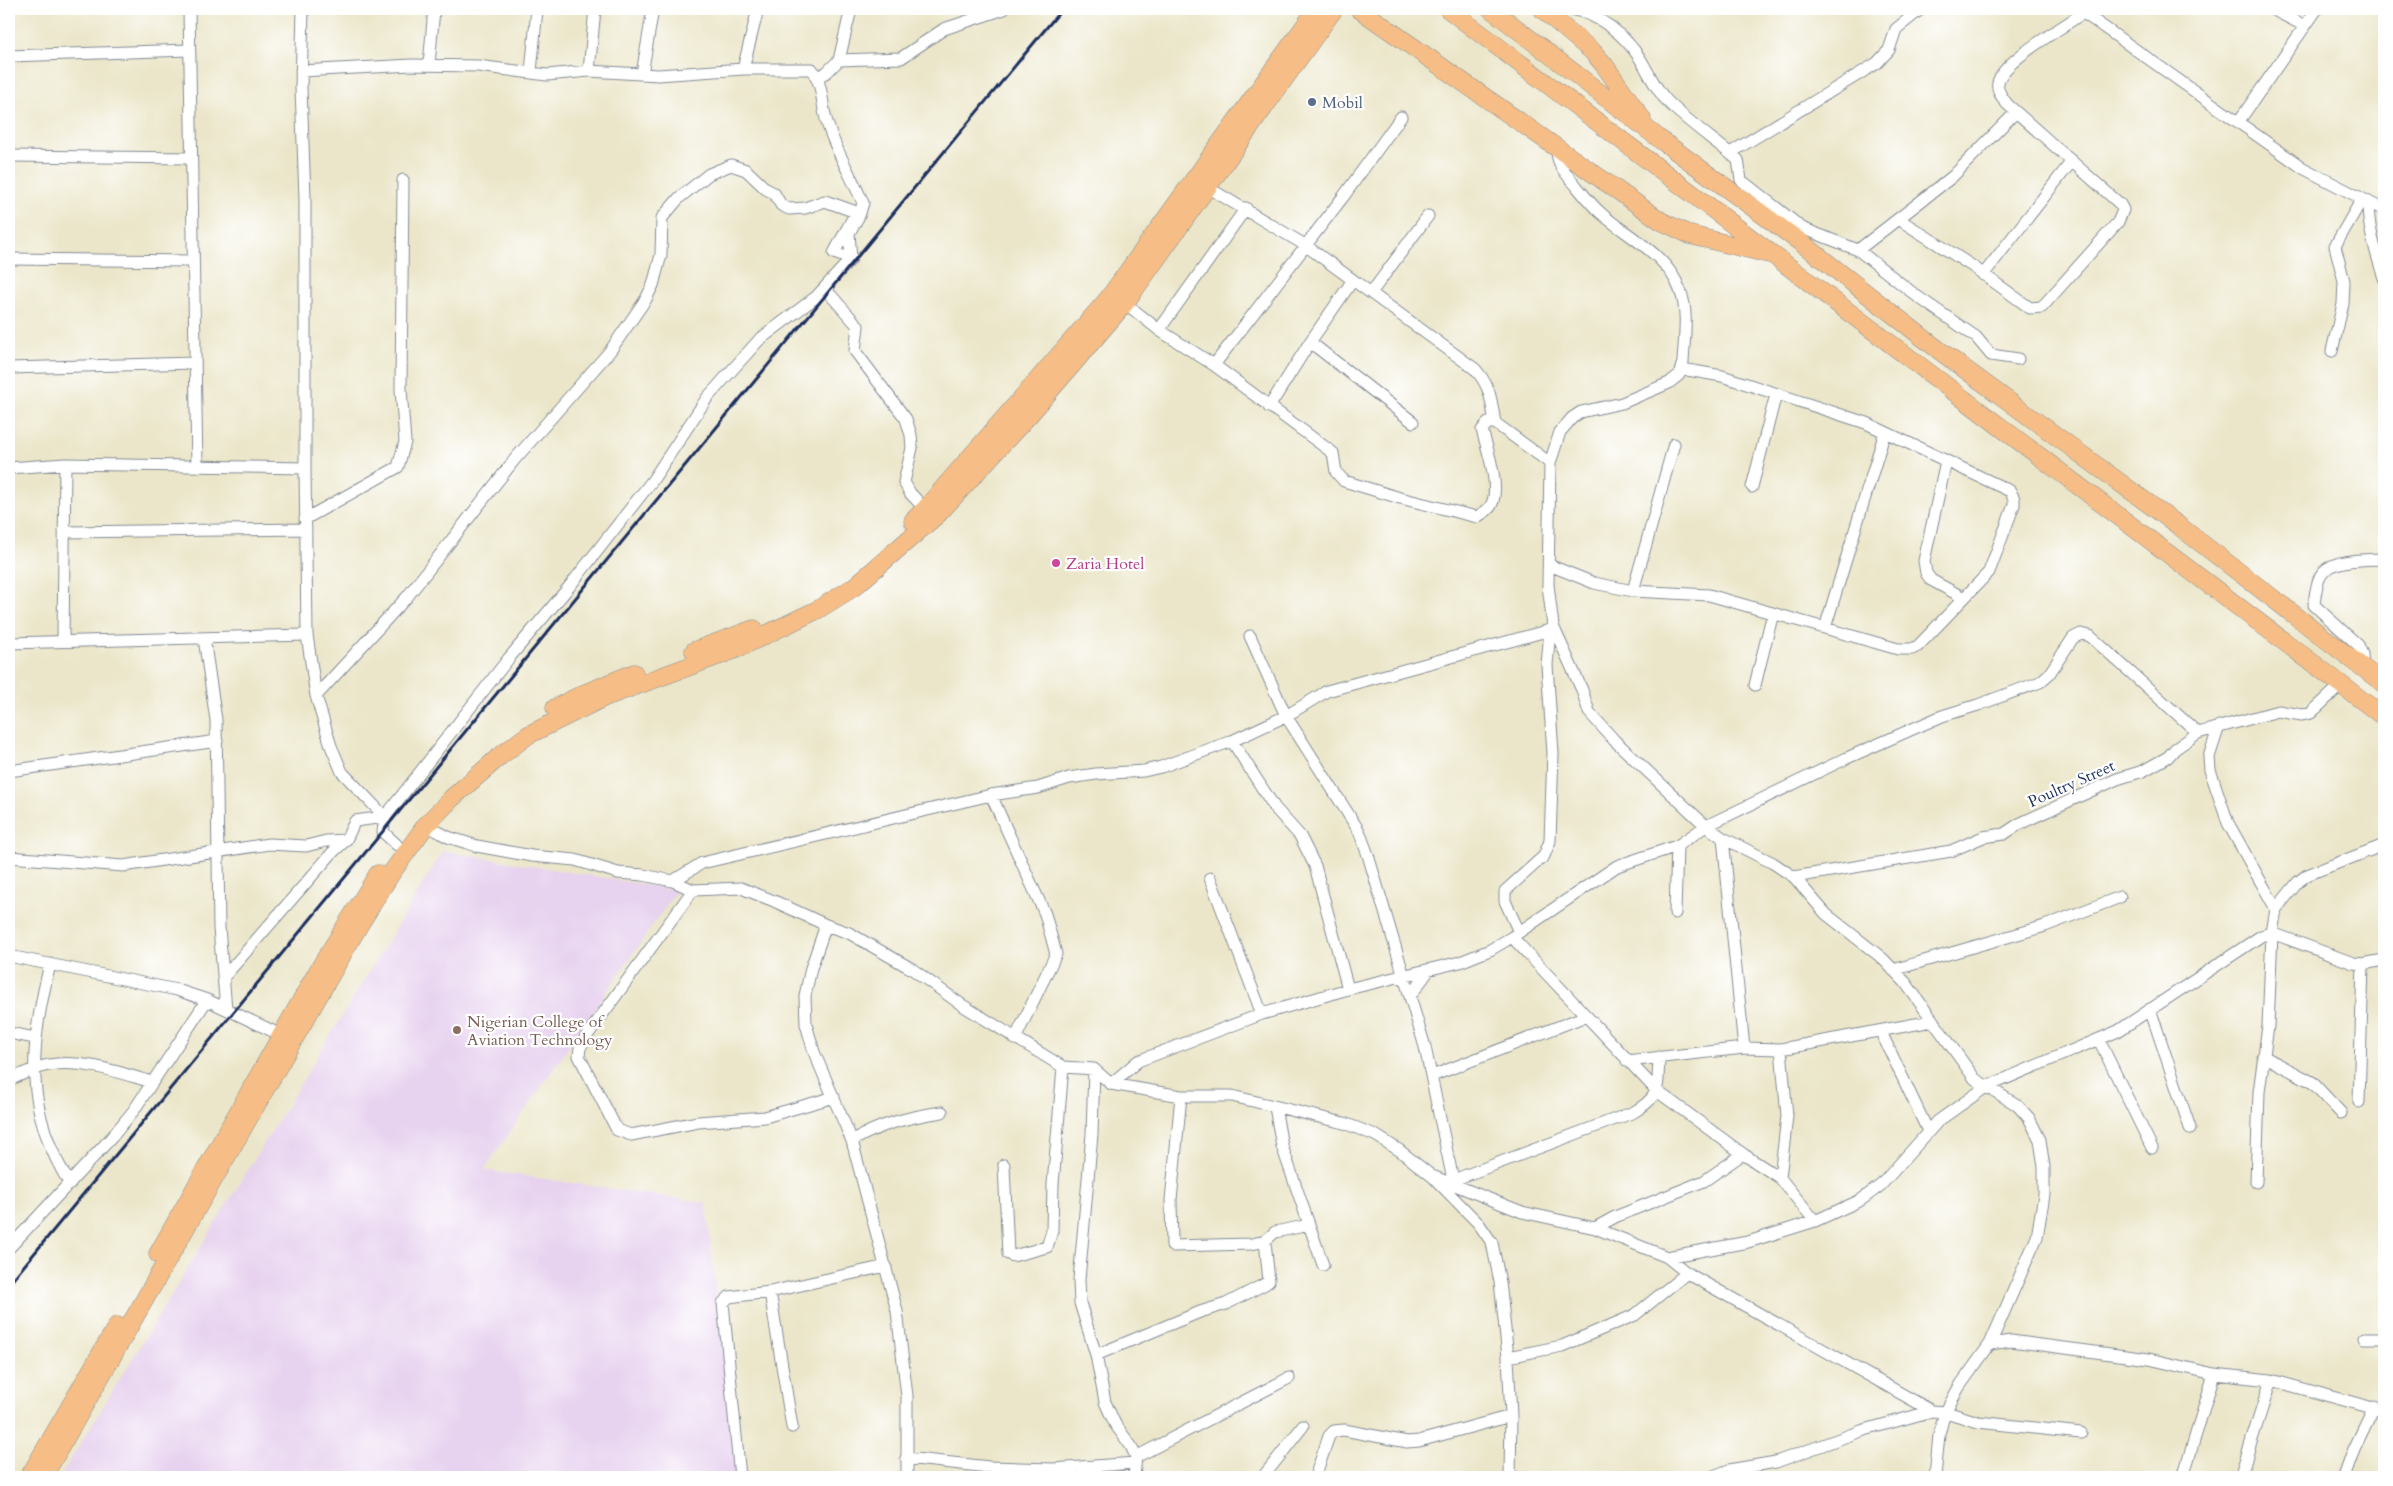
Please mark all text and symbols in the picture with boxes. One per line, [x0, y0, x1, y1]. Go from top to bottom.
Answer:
place label: Mobil [1322, 92, 1363, 114]
marker: Mobil [1306, 96, 1318, 108]
place label: Zaria Hotel [1066, 553, 1144, 575]
marker: Zaria Hotel [1050, 557, 1062, 569]
street label: Poultry Street [2024, 755, 2118, 813]
place label: Nigerian College of Aviation Technology [467, 1011, 613, 1051]
marker: Nigerian College of Aviation Technology [451, 1024, 463, 1036]

